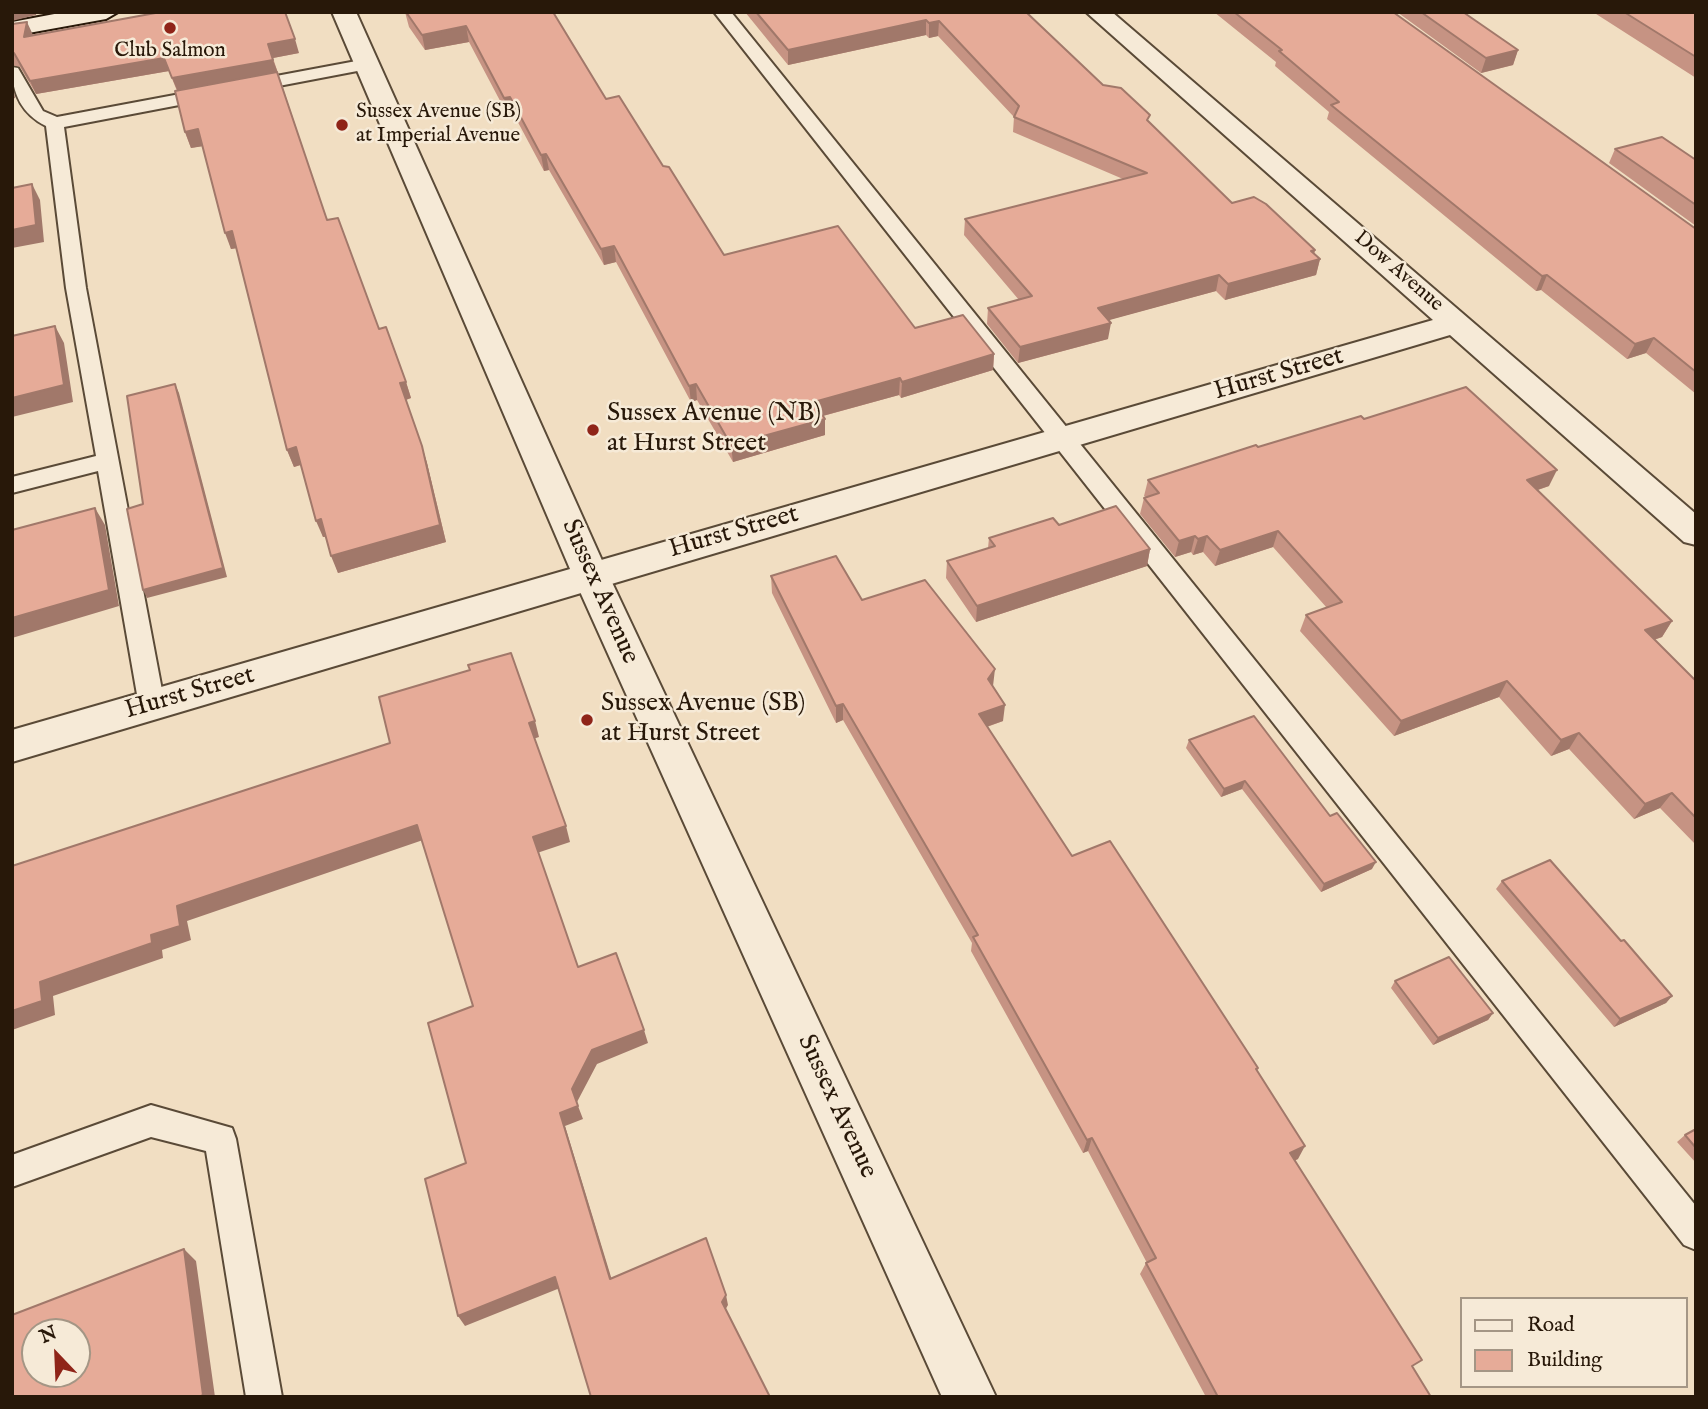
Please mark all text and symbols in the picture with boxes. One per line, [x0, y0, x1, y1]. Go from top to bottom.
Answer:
marker: Club Salmon [162, 20, 178, 36]
place label: Club Salmon [114, 39, 226, 65]
place label: Sussex Avenue (SB) at Imperial Avenue [356, 100, 521, 150]
marker: Sussex Avenue (SB) at Imperial Avenue [334, 117, 350, 133]
street label: Dow Avenue [1348, 226, 1448, 318]
street label: Hurst Street [1211, 342, 1347, 408]
place label: Sussex Avenue (NB) at Hurst Street [607, 399, 821, 460]
marker: Sussex Avenue (NB) at Hurst Street [585, 422, 601, 438]
street label: Hurst Street [666, 500, 802, 566]
street label: Sussex Avenue [553, 515, 645, 669]
street label: Hurst Street [122, 661, 258, 727]
place label: Sussex Avenue (SB) at Hurst Street [601, 689, 805, 750]
marker: Sussex Avenue (SB) at Hurst Street [579, 712, 595, 728]
street label: Sussex Avenue [789, 1030, 883, 1184]
legend [1460, 1297, 1687, 1388]
text: Road [1527, 1312, 1574, 1339]
north arrow [21, 1318, 91, 1388]
text: N [36, 1321, 61, 1350]
text: Building [1527, 1347, 1602, 1374]

